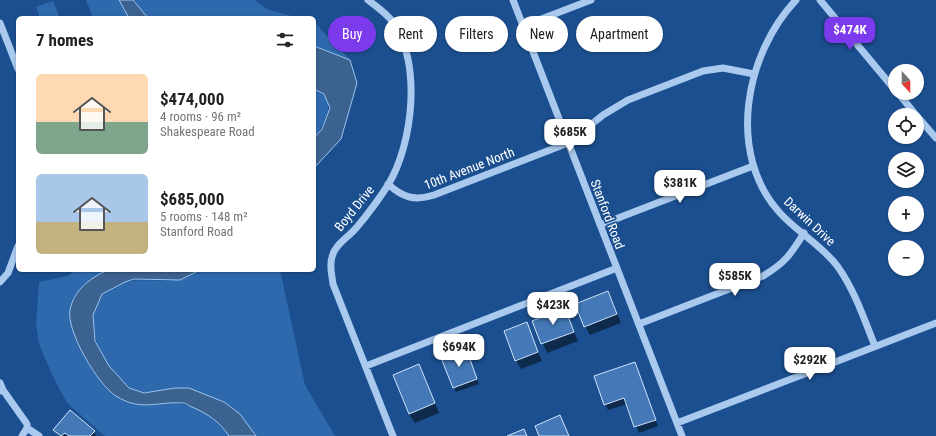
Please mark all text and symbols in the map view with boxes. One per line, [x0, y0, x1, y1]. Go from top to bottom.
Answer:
chip: Buy [328, 16, 376, 52]
chip: Rent [384, 16, 437, 52]
chip: Filters [445, 16, 508, 52]
chip: New [516, 16, 568, 52]
chip: Apartment [576, 16, 663, 52]
pin: $474K [822, 17, 878, 51]
text: $474K [833, 22, 867, 37]
icon: filters [274, 29, 296, 51]
text: 7 homes [36, 30, 94, 50]
north arrow [888, 64, 924, 100]
map controls [888, 64, 924, 276]
text: $474,000 [160, 89, 224, 109]
icon: home [68, 90, 116, 138]
button: locate [888, 108, 924, 144]
text: 4 rooms · 96 m² [160, 109, 241, 124]
pin: $685K [542, 119, 598, 153]
text: Shakespeare Road [160, 124, 255, 139]
text: $685K [553, 124, 587, 139]
street label: 10th Avenue North [422, 144, 516, 193]
button: layers [888, 152, 924, 188]
pin: $381K [652, 170, 708, 204]
text: $381K [663, 175, 697, 190]
street label: Stanford Road [587, 177, 628, 251]
street label: Boyd Drive [331, 183, 377, 234]
text: $685,000 [160, 189, 224, 209]
icon: home [68, 190, 116, 238]
street label: Darwin Drive [781, 194, 838, 249]
button: + [888, 196, 924, 232]
text: 5 rooms · 148 m² [160, 209, 247, 224]
text: Stanford Road [160, 224, 233, 239]
button: − [888, 240, 924, 276]
pin: $585K [707, 263, 763, 297]
text: $585K [718, 268, 752, 283]
pin: $423K [525, 292, 581, 326]
text: $423K [536, 297, 570, 312]
pin: $694K [431, 334, 487, 368]
text: $694K [442, 339, 476, 354]
pin: $292K [782, 347, 838, 381]
text: $292K [793, 352, 827, 367]

